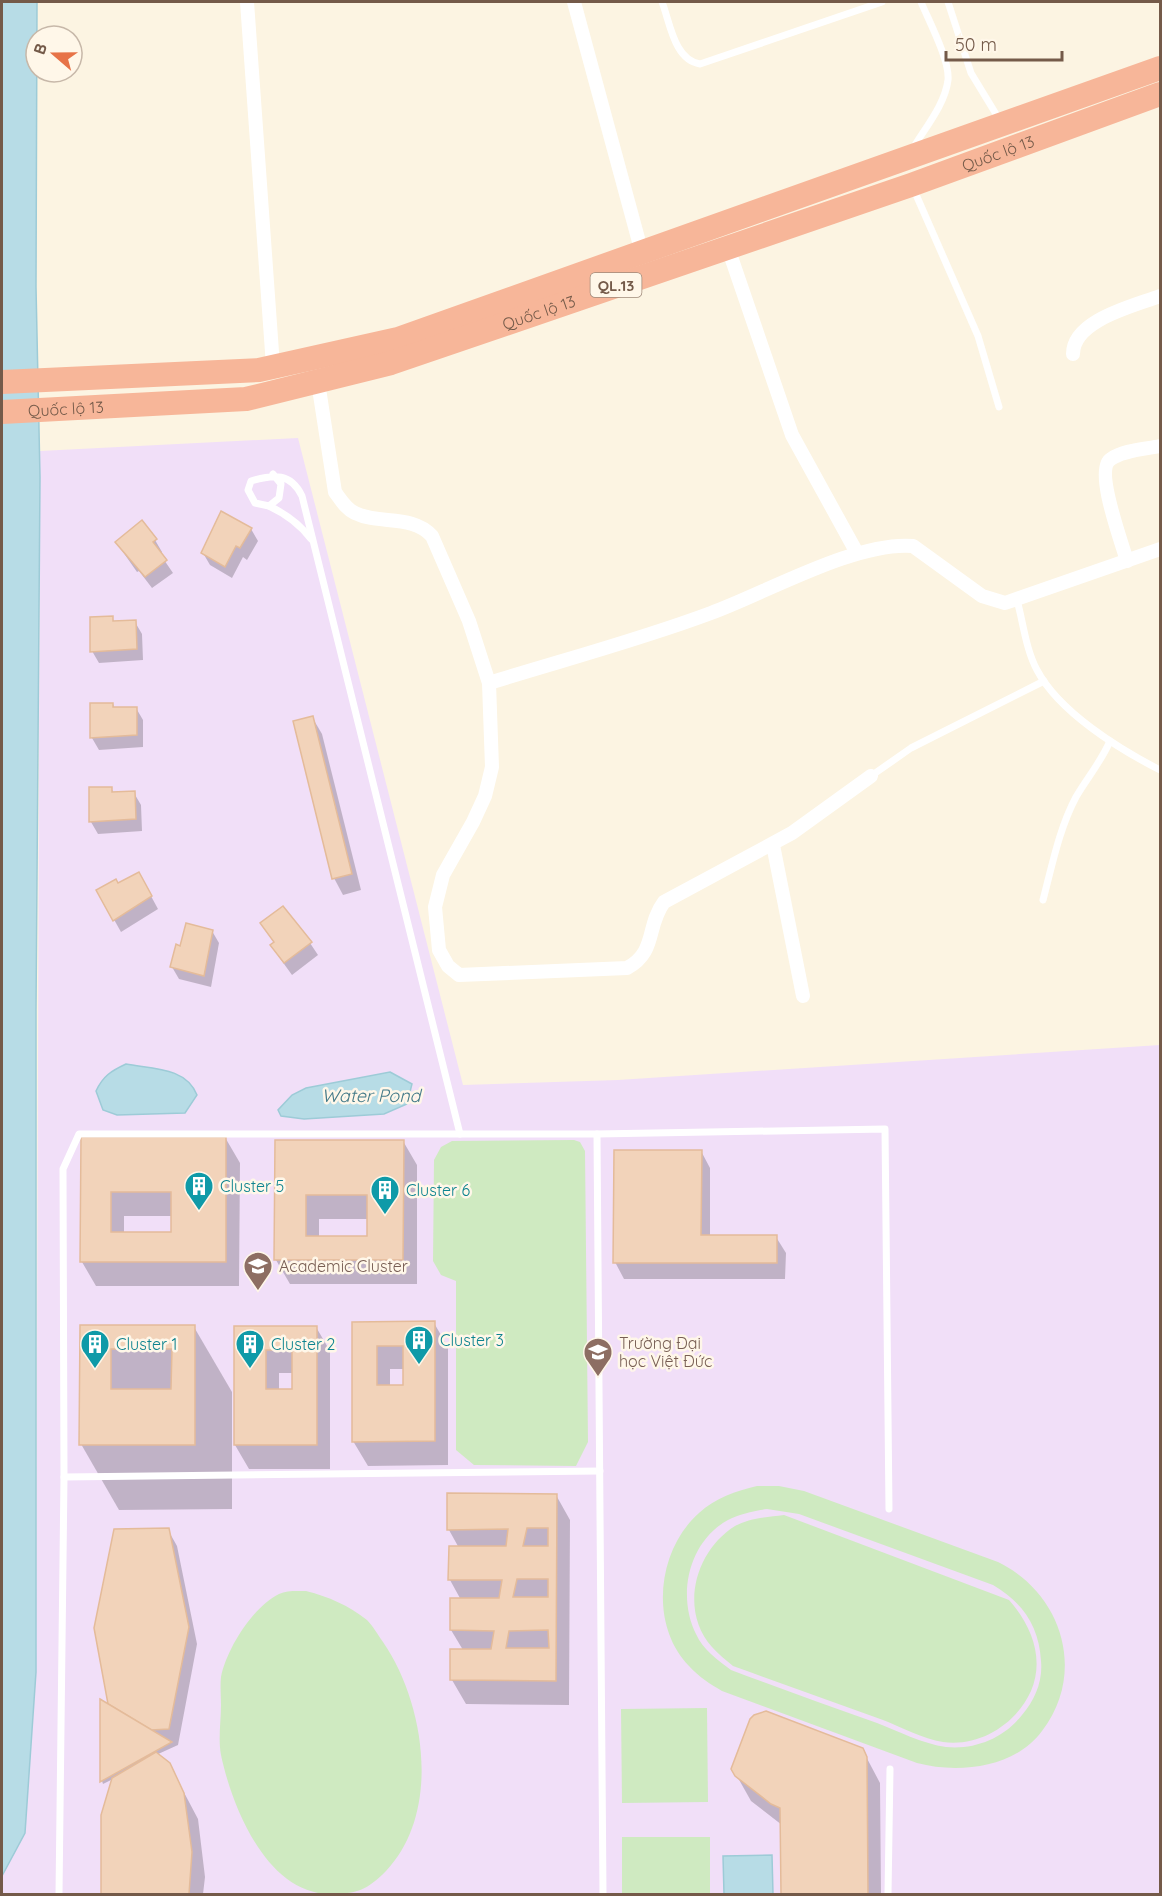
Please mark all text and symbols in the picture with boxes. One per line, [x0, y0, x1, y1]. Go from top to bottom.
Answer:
north arrow [24, 24, 84, 84]
scale bar [946, 24, 1062, 62]
text: 50 m [955, 33, 997, 56]
text: B [29, 41, 51, 57]
street label: Quốc lộ 13 [959, 131, 1037, 176]
road number: QL.13 [590, 273, 642, 297]
street label: Quốc lộ 13 [500, 291, 578, 334]
street label: Quốc lộ 13 [27, 397, 104, 421]
water label: Water Pond [322, 1084, 423, 1107]
building icon: Cluster 5 [183, 1170, 215, 1212]
building icon: Cluster 6 [369, 1174, 401, 1216]
place label: Cluster 5 [220, 1176, 284, 1196]
place label: Cluster 6 [406, 1180, 471, 1200]
school or university icon: Academic Cluster [242, 1250, 274, 1292]
place label: Academic Cluster [279, 1256, 408, 1276]
building icon: Cluster 3 [403, 1324, 435, 1366]
building icon: Cluster 1 [79, 1328, 111, 1370]
building icon: Cluster 2 [234, 1328, 266, 1370]
place label: Cluster 3 [440, 1330, 504, 1350]
place label: Trường Đại học Việt Đức [619, 1333, 712, 1371]
place label: Cluster 1 [116, 1334, 178, 1354]
place label: Cluster 2 [271, 1334, 336, 1354]
school or university icon: Trường Đại học Việt Đức [582, 1336, 614, 1378]

